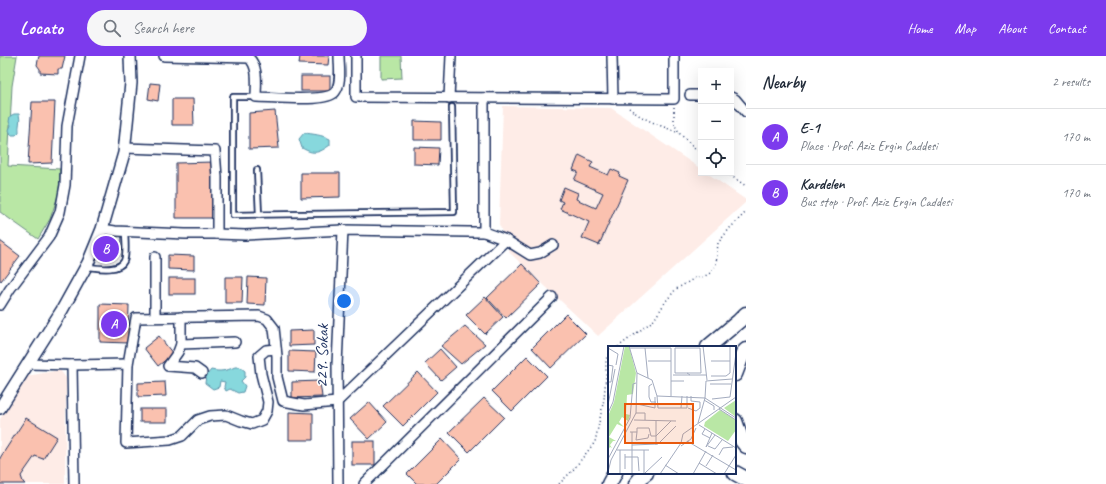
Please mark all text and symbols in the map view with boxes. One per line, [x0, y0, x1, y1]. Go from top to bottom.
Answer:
search box [87, 10, 367, 46]
text: Locato [20, 16, 63, 40]
icon: search [101, 17, 123, 39]
text: Search here [133, 19, 194, 38]
text: Home [907, 20, 933, 37]
text: Map [955, 20, 976, 37]
text: About [998, 20, 1026, 37]
text: Contact [1048, 20, 1086, 37]
map controls [698, 68, 734, 176]
button: + [698, 68, 734, 104]
text: Nearby [762, 72, 805, 93]
text: 2 results [1052, 74, 1090, 90]
button: − [698, 104, 734, 140]
text: E-1 [800, 119, 820, 138]
text: A [772, 129, 778, 145]
text: 170 m [1062, 129, 1090, 145]
text: Place · Prof. Aziz Ergin Caddesi [800, 138, 938, 154]
button: locate [698, 140, 734, 176]
text: Kardelen [800, 175, 845, 194]
text: B [772, 185, 778, 201]
text: 170 m [1062, 185, 1090, 201]
text: Bus stop · Prof. Aziz Ergin Caddesi [800, 194, 952, 210]
pin: B [93, 234, 119, 264]
your location [334, 291, 354, 311]
pin: A [101, 309, 127, 339]
street label: 229. Sokak [311, 322, 333, 388]
inset map [608, 346, 736, 474]

